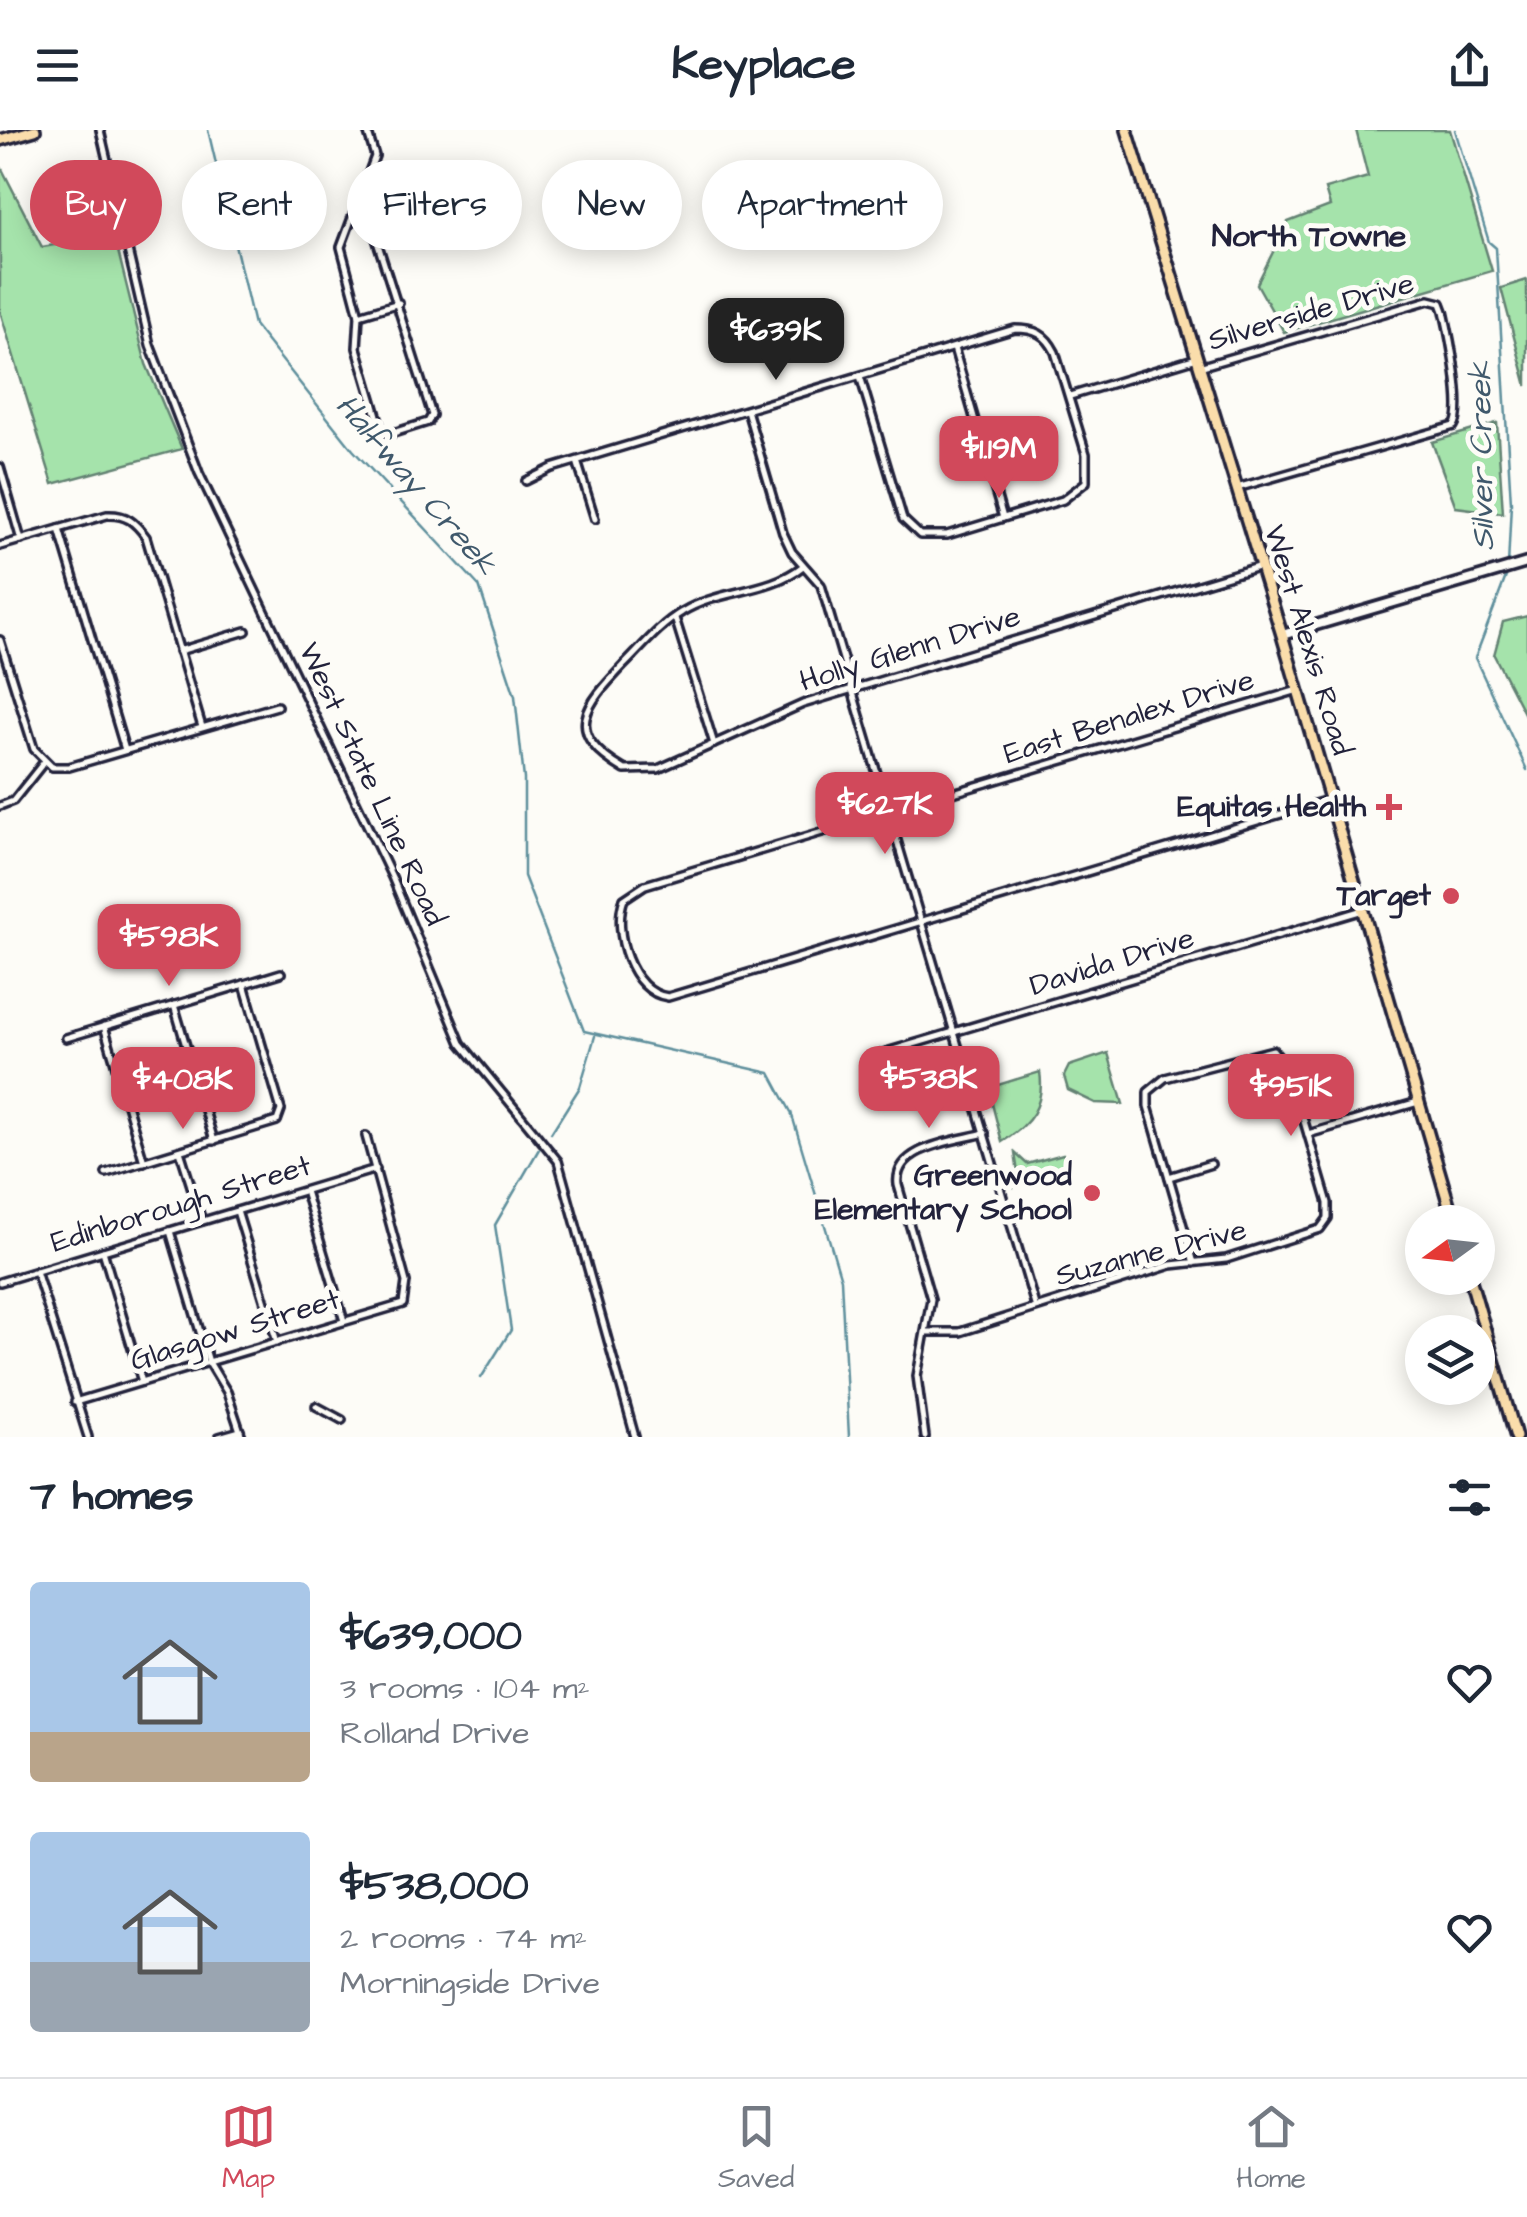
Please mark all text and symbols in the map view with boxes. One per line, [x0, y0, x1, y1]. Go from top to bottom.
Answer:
text: Keyplace [671, 34, 856, 96]
icon: menu [30, 38, 85, 93]
icon: share [1442, 38, 1497, 93]
chip: Buy [30, 160, 162, 250]
chip: Rent [182, 160, 327, 250]
chip: Filters [347, 160, 522, 250]
chip: New [542, 160, 682, 250]
chip: Apartment [702, 160, 943, 250]
district label: North Towne [1212, 214, 1406, 259]
street label: Silverside Drive [1203, 263, 1419, 361]
pin: $639K [706, 298, 846, 383]
text: $639K [730, 308, 822, 353]
water label: Silver Creek [1458, 360, 1506, 551]
water label: Halfway Creek [324, 385, 508, 587]
pin: $1.19M [918, 416, 1080, 501]
text: $1.19M [961, 426, 1037, 471]
street label: West Alexis Road [1253, 520, 1363, 760]
street label: Holly Glenn Drive [794, 595, 1026, 704]
street label: West State Line Road [288, 635, 456, 933]
street label: East Benalex Drive [999, 659, 1259, 775]
pin: $627K [815, 772, 955, 857]
text: $627K [837, 782, 933, 827]
place label: Equitas Health [1177, 786, 1367, 828]
marker: Equitas Health [1376, 794, 1402, 820]
place label: Target [1336, 875, 1432, 919]
marker: Target [1440, 885, 1462, 907]
pin: $598K [99, 904, 239, 989]
text: $598K [120, 914, 218, 959]
street label: Davida Drive [1025, 917, 1199, 1007]
pin: $538K [859, 1046, 999, 1131]
pin: $408K [113, 1047, 253, 1132]
pin: $951K [1221, 1054, 1361, 1139]
text: $538K [881, 1056, 977, 1101]
text: $408K [133, 1057, 233, 1102]
text: $951K [1250, 1064, 1332, 1109]
street label: Edinborough Street [46, 1144, 317, 1265]
place label: Greenwood Elementary School [815, 1155, 1073, 1233]
marker: Greenwood Elementary School [1081, 1182, 1103, 1204]
north arrow [1405, 1205, 1495, 1295]
map controls [1405, 1205, 1495, 1405]
street label: Suzanne Drive [1051, 1209, 1251, 1297]
street label: Glasgow Street [125, 1278, 345, 1383]
button: layers [1405, 1315, 1495, 1405]
text: 7 homes [30, 1468, 194, 1526]
icon: filters [1442, 1470, 1497, 1525]
text: $639,000 [340, 1608, 522, 1666]
icon: home [110, 1622, 230, 1742]
icon: heart [1442, 1655, 1497, 1710]
text: 3 rooms · 104 m² [340, 1666, 590, 1711]
text: Rolland Drive [340, 1711, 530, 1756]
text: $538,000 [340, 1858, 529, 1916]
icon: home [110, 1872, 230, 1992]
icon: heart [1442, 1905, 1497, 1960]
text: 2 rooms · 74 m² [340, 1916, 587, 1961]
text: Morningside Drive [340, 1961, 600, 2006]
tab: Map [221, 2099, 276, 2198]
tab: Saved [718, 2099, 794, 2198]
tab: Home [1236, 2099, 1306, 2198]

